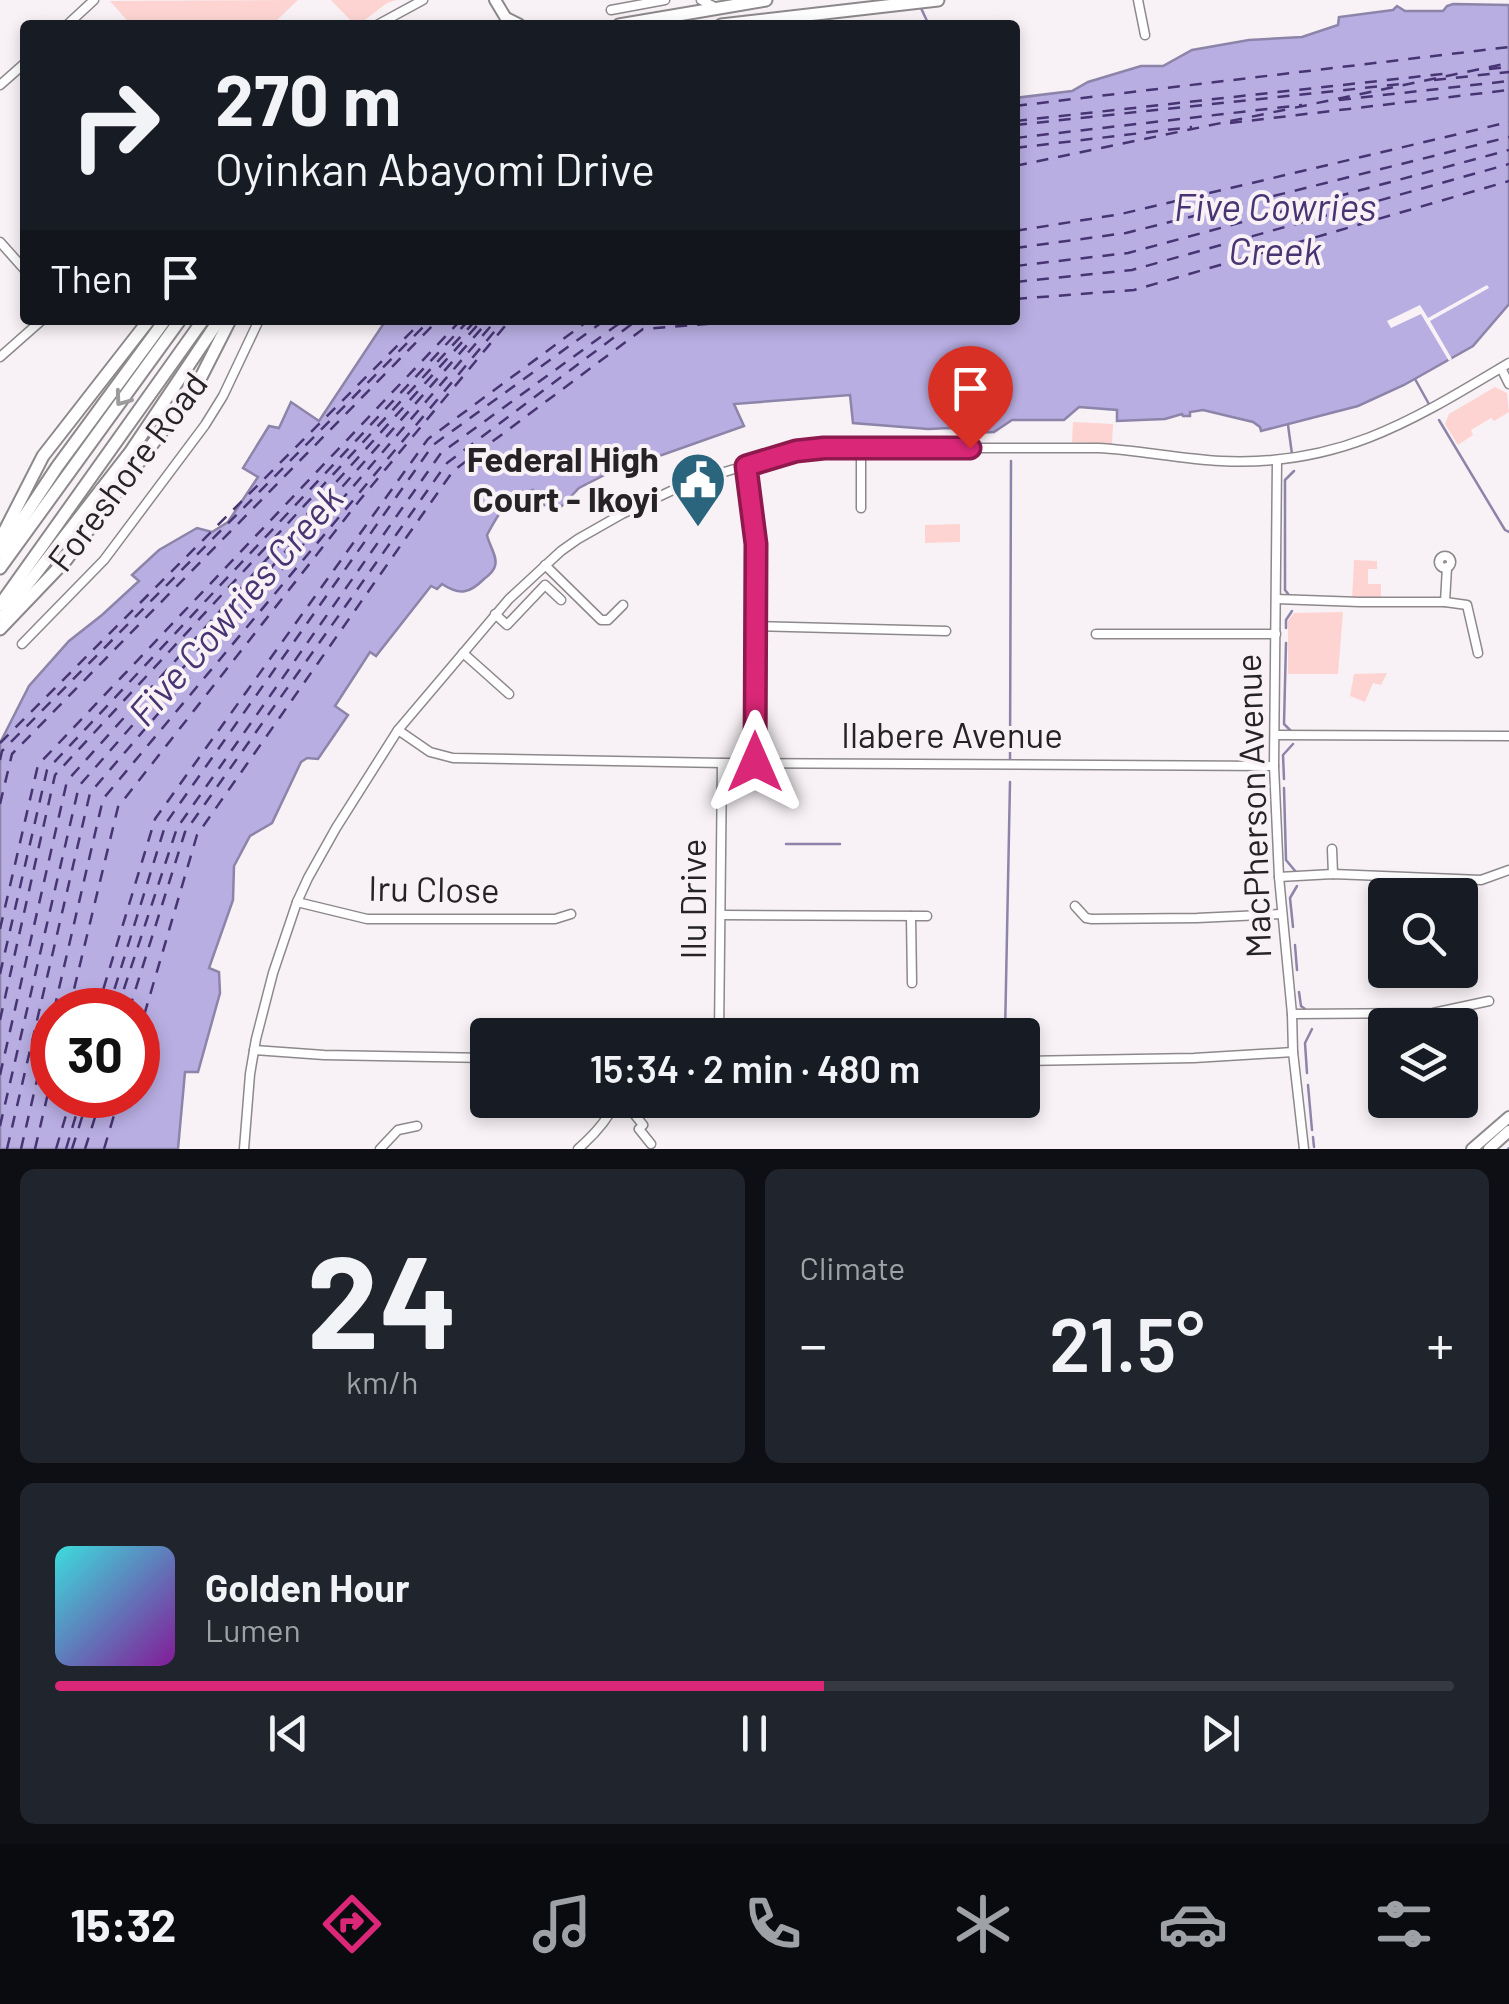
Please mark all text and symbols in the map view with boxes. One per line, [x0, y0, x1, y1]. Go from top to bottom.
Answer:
text: 270 m [215, 56, 401, 140]
icon: right [50, 60, 180, 190]
text: Oyinkan Abayomi Drive [215, 141, 655, 195]
water label: Five Cowries Creek [1174, 183, 1376, 273]
icon: arrive [153, 250, 208, 305]
text: Then [50, 255, 133, 301]
pin [928, 346, 1013, 449]
icon: arrive [943, 361, 998, 416]
street label: Foreshore Road [38, 363, 215, 579]
one-way arrow [117, 388, 134, 406]
place label: Federal High Court - Ikoyi [467, 437, 659, 519]
public building icon: Federal High Court - Ikoyi [668, 450, 728, 529]
water label: Five Cowries Creek [118, 475, 352, 734]
street label: MacPherson Avenue [1226, 653, 1278, 959]
position arrow [703, 710, 807, 814]
street label: Ilabere Avenue [841, 713, 1063, 755]
street label: Ilu Drive [671, 839, 713, 959]
street label: Iru Close [368, 866, 500, 910]
map controls [1368, 878, 1478, 1118]
button: search [1368, 878, 1478, 988]
speed limit sign: 30 [30, 988, 160, 1118]
button: layers [1368, 1008, 1478, 1118]
text: 15:34 · 2 min · 480 m [590, 1045, 920, 1091]
text: 24 [307, 1219, 458, 1375]
text: Climate [800, 1248, 905, 1286]
text: 21.5° [1049, 1297, 1205, 1387]
text: − [800, 1310, 827, 1376]
text: + [1426, 1310, 1454, 1376]
text: km/h [346, 1362, 418, 1400]
text: Golden Hour [205, 1564, 410, 1610]
text: Lumen [205, 1610, 301, 1648]
icon: previous [261, 1706, 316, 1761]
icon: pause [727, 1706, 782, 1761]
icon: next [1193, 1706, 1248, 1761]
icon: directions [317, 1889, 387, 1959]
icon: music [527, 1889, 597, 1959]
icon: phone [738, 1889, 808, 1959]
icon: climate [948, 1889, 1018, 1959]
icon: car [1158, 1889, 1228, 1959]
icon: filters [1369, 1889, 1439, 1959]
text: 15:32 [70, 1897, 176, 1951]

